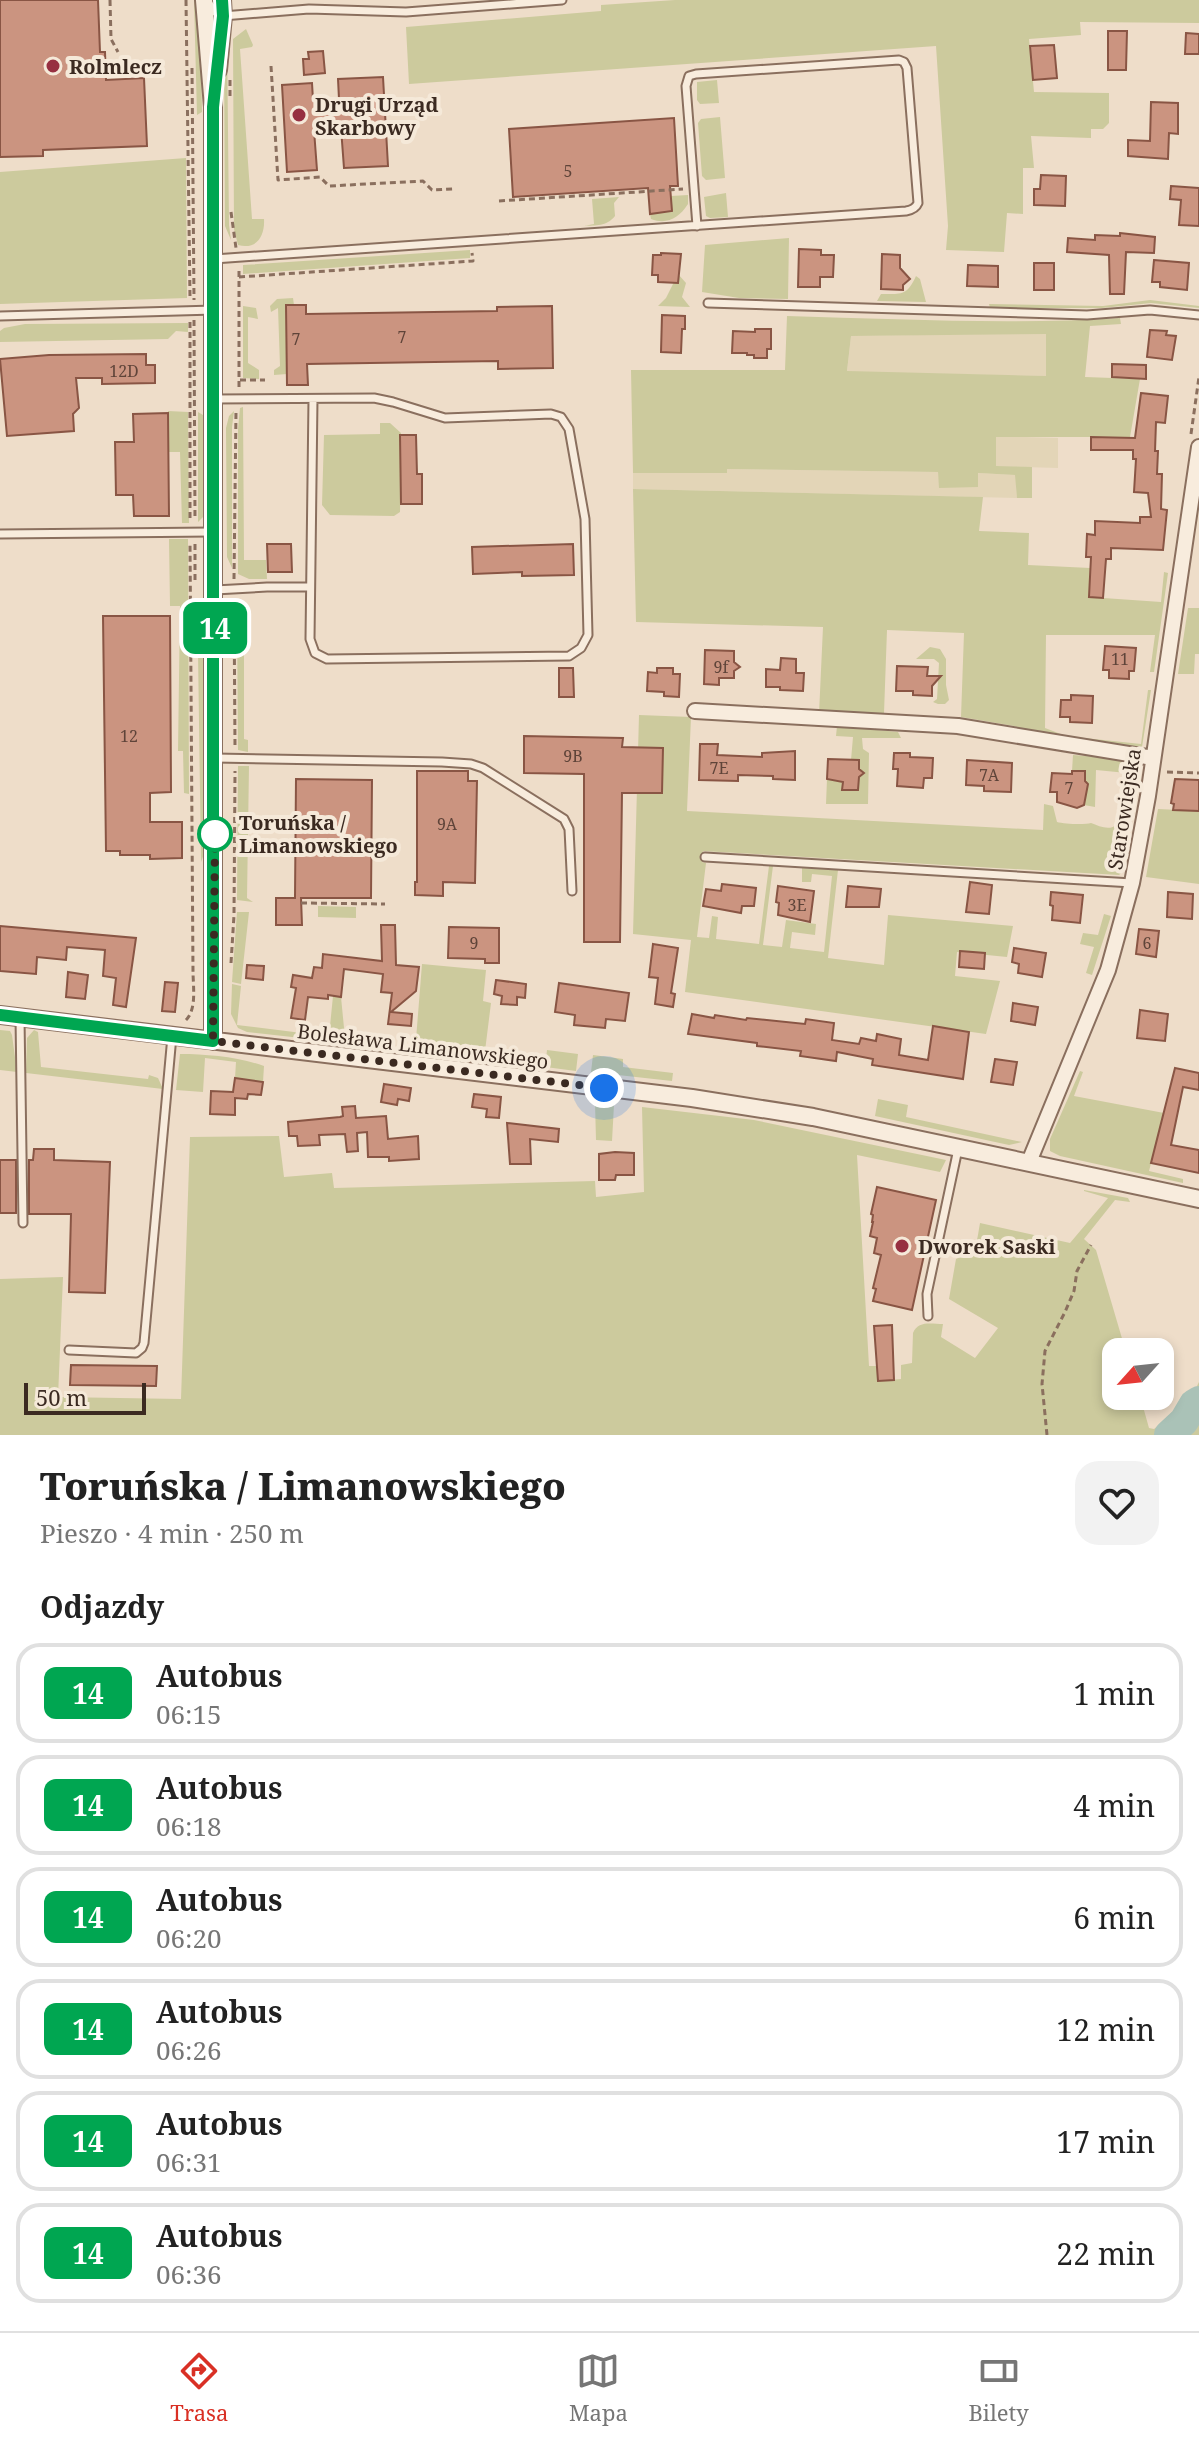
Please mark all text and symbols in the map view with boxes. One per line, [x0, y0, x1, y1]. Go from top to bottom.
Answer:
place label: Rolmlecz [69, 53, 162, 80]
marker: Rolmlecz [44, 57, 62, 75]
place label: Drugi Urząd Skarbowy [315, 91, 439, 141]
marker: Drugi Urząd Skarbowy [290, 106, 308, 124]
house number: 5 [564, 160, 572, 182]
house number: 7 [398, 326, 407, 348]
house number: 7 [292, 328, 301, 350]
house number: 12D [109, 360, 139, 382]
line badge: 14 [179, 602, 251, 654]
text: 14 [199, 609, 231, 647]
house number: 11 [1111, 648, 1129, 670]
house number: 9f [714, 656, 731, 678]
house number: 12 [120, 725, 138, 747]
house number: 9B [563, 745, 583, 767]
street label: Starowiejska [1101, 746, 1147, 872]
house number: 7E [710, 757, 728, 779]
house number: 7A [979, 764, 1000, 786]
house number: 7 [1065, 777, 1074, 799]
place label: Toruńska / Limanowskiego [239, 809, 398, 859]
house number: 9A [437, 813, 458, 835]
marker: Toruńska / Limanowskiego [198, 817, 232, 851]
house number: 3E [788, 894, 806, 916]
house number: 9 [470, 932, 478, 954]
house number: 6 [1143, 932, 1152, 954]
street label: Bolesława Limanowskiego [296, 1017, 550, 1075]
your location [584, 1068, 624, 1108]
place label: Dworek Saski [918, 1233, 1056, 1260]
marker: Dworek Saski [893, 1237, 911, 1255]
north arrow [1102, 1338, 1174, 1410]
map controls [1102, 1338, 1174, 1410]
scale bar [24, 1379, 146, 1415]
text: 50 m [36, 1382, 87, 1412]
text: Toruńska / Limanowskiego [40, 1459, 566, 1511]
button: heart [1075, 1461, 1159, 1545]
text: Pieszo · 4 min · 250 m [40, 1515, 304, 1551]
text: Odjazdy [40, 1586, 164, 1627]
text: Autobus [156, 1655, 282, 1696]
text: 1 min [1073, 1673, 1155, 1714]
text: 14 [72, 1674, 104, 1712]
text: 06:15 [156, 1696, 222, 1732]
text: Autobus [156, 1767, 282, 1808]
text: 4 min [1073, 1785, 1155, 1826]
text: 14 [72, 1786, 104, 1824]
text: 06:18 [156, 1808, 222, 1844]
text: Autobus [156, 1879, 282, 1920]
text: 6 min [1073, 1897, 1155, 1938]
text: 14 [72, 1898, 104, 1936]
text: 06:20 [156, 1920, 222, 1956]
text: Autobus [156, 1991, 282, 2032]
text: 12 min [1056, 2009, 1155, 2050]
text: 14 [72, 2010, 104, 2048]
text: 06:26 [156, 2032, 222, 2068]
text: Autobus [156, 2103, 282, 2144]
text: 17 min [1056, 2121, 1155, 2162]
text: 14 [72, 2122, 104, 2160]
text: 06:31 [156, 2144, 222, 2180]
text: Autobus [156, 2215, 282, 2256]
text: 22 min [1056, 2233, 1155, 2274]
text: 14 [72, 2234, 104, 2272]
text: 06:36 [156, 2256, 222, 2292]
tab: Trasa [170, 2349, 228, 2427]
tab: Mapa [569, 2349, 628, 2427]
tab: Bilety [968, 2349, 1029, 2427]

